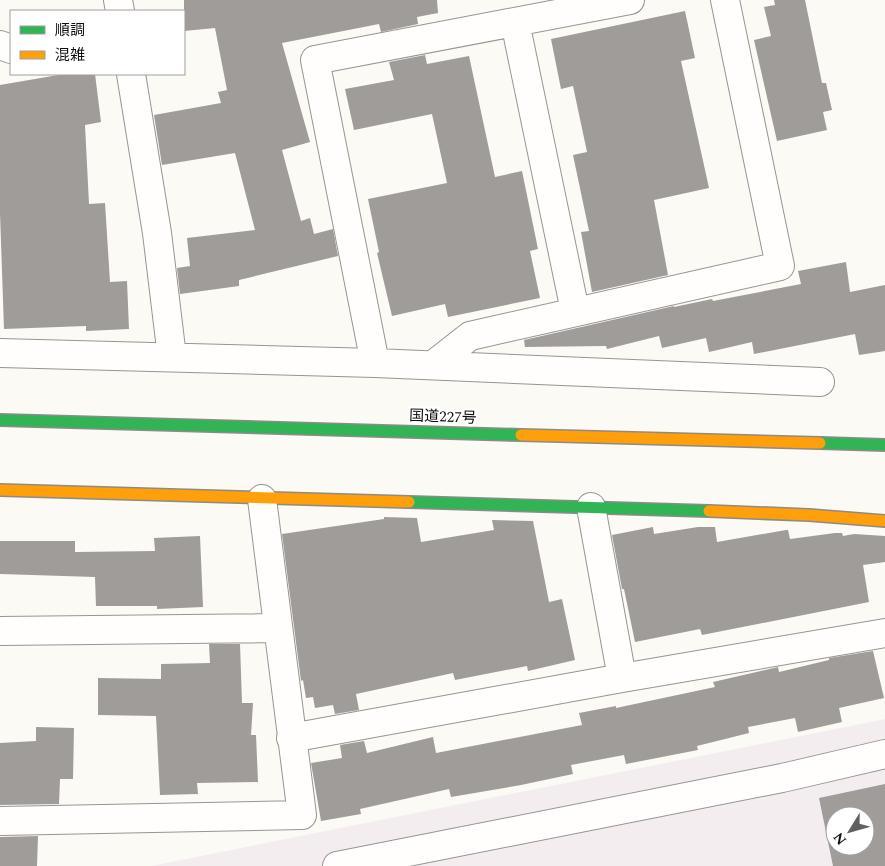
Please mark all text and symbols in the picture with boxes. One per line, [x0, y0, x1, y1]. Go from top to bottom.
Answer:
legend [10, 10, 185, 75]
text: 順調 [55, 19, 85, 42]
text: 混雑 [55, 44, 85, 67]
street label: 国道227号 [409, 404, 477, 430]
north arrow [825, 806, 875, 856]
text: N [828, 828, 852, 849]

